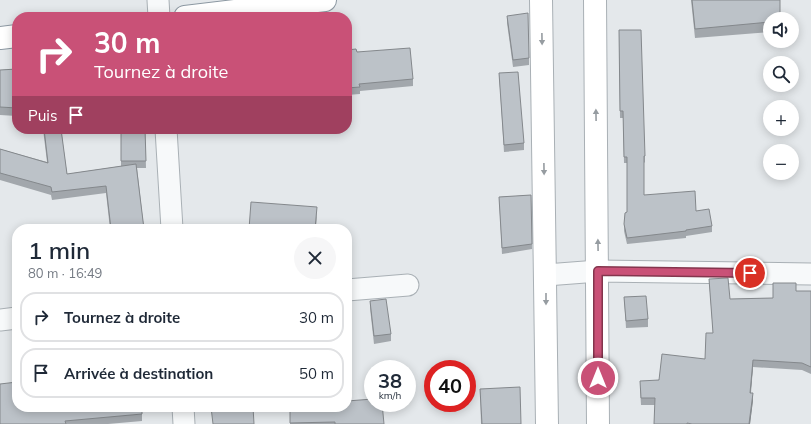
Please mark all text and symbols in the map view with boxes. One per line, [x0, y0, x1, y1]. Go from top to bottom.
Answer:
map controls [763, 12, 799, 180]
button: sound [763, 12, 799, 48]
text: 30 m [94, 25, 160, 60]
icon: right [28, 28, 80, 80]
one-way arrow [539, 33, 545, 46]
button: search [763, 56, 799, 92]
text: Tournez à droite [94, 60, 228, 83]
button: + [763, 100, 799, 136]
icon: arrive [65, 104, 87, 126]
text: Puis [28, 106, 57, 125]
one-way arrow [593, 108, 599, 121]
button: − [763, 144, 799, 180]
one-way arrow [541, 163, 547, 176]
text: 1 min [28, 235, 90, 265]
button: close [294, 237, 336, 279]
one-way arrow [595, 238, 601, 251]
pin [733, 256, 767, 290]
icon: arrive [739, 262, 761, 284]
text: 80 m · 16:49 [28, 265, 102, 281]
one-way arrow [543, 293, 549, 306]
icon: right [30, 306, 52, 328]
text: Tournez à droite [64, 308, 180, 327]
text: 30 m [299, 308, 334, 327]
position arrow [577, 357, 619, 399]
speed limit sign: 40 [424, 360, 476, 412]
icon: arrive [30, 362, 52, 384]
text: Arrivée à destination [64, 364, 213, 383]
text: 50 m [299, 364, 334, 383]
text: 38 [378, 368, 402, 393]
text: km/h [379, 389, 401, 402]

